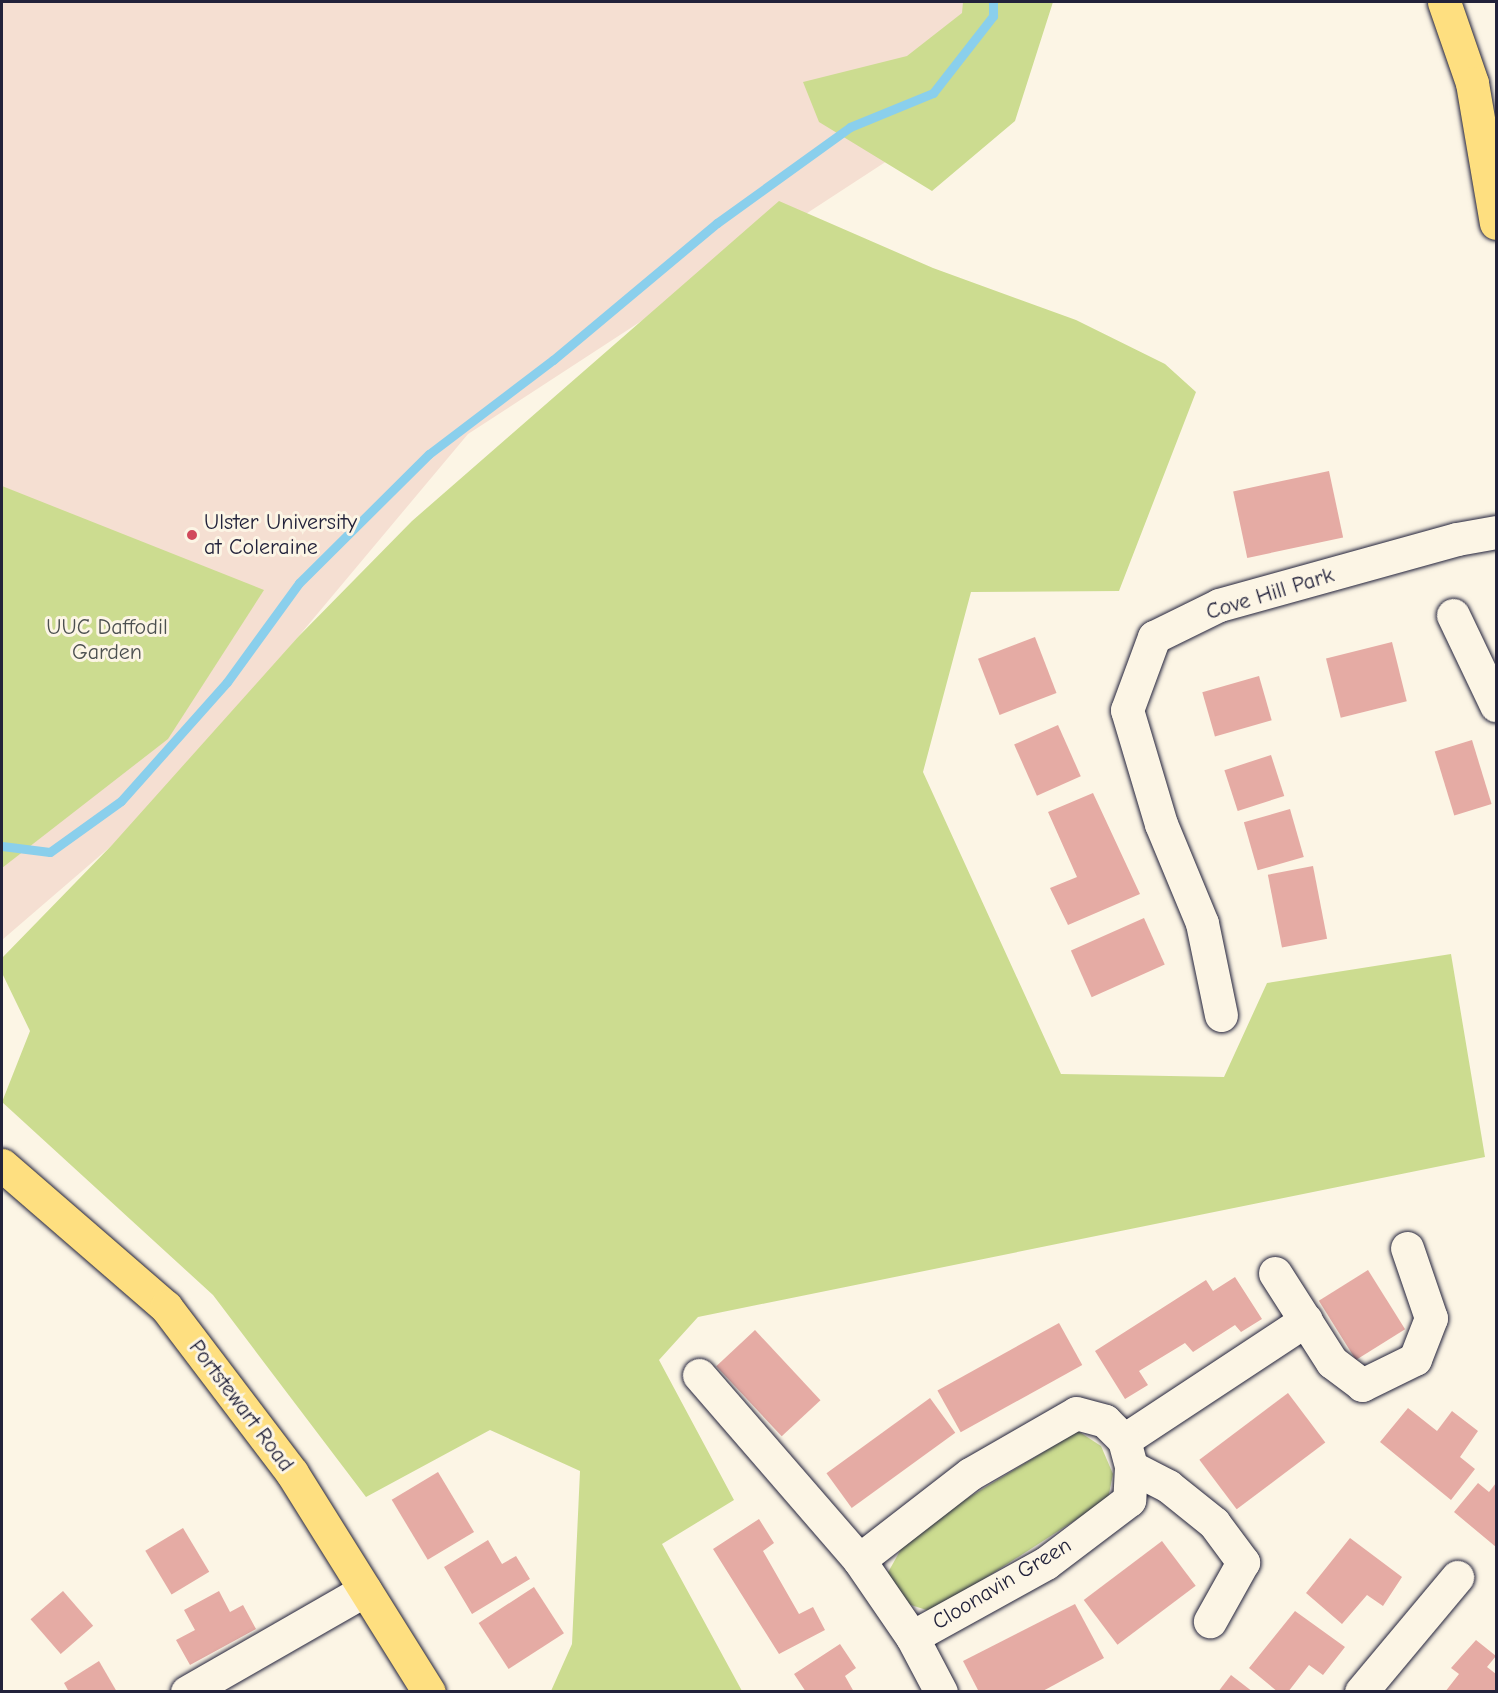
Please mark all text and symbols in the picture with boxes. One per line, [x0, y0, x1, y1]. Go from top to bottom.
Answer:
place label: Ulster University at Coleraine [204, 509, 357, 560]
marker: Ulster University at Coleraine [185, 528, 199, 542]
street label: Cove Hill Park [1203, 562, 1337, 626]
park label: UUC Daffodil Garden [46, 614, 168, 666]
street label: Portstewart Road [183, 1335, 299, 1477]
street label: Cloonavin Green [928, 1532, 1076, 1636]

